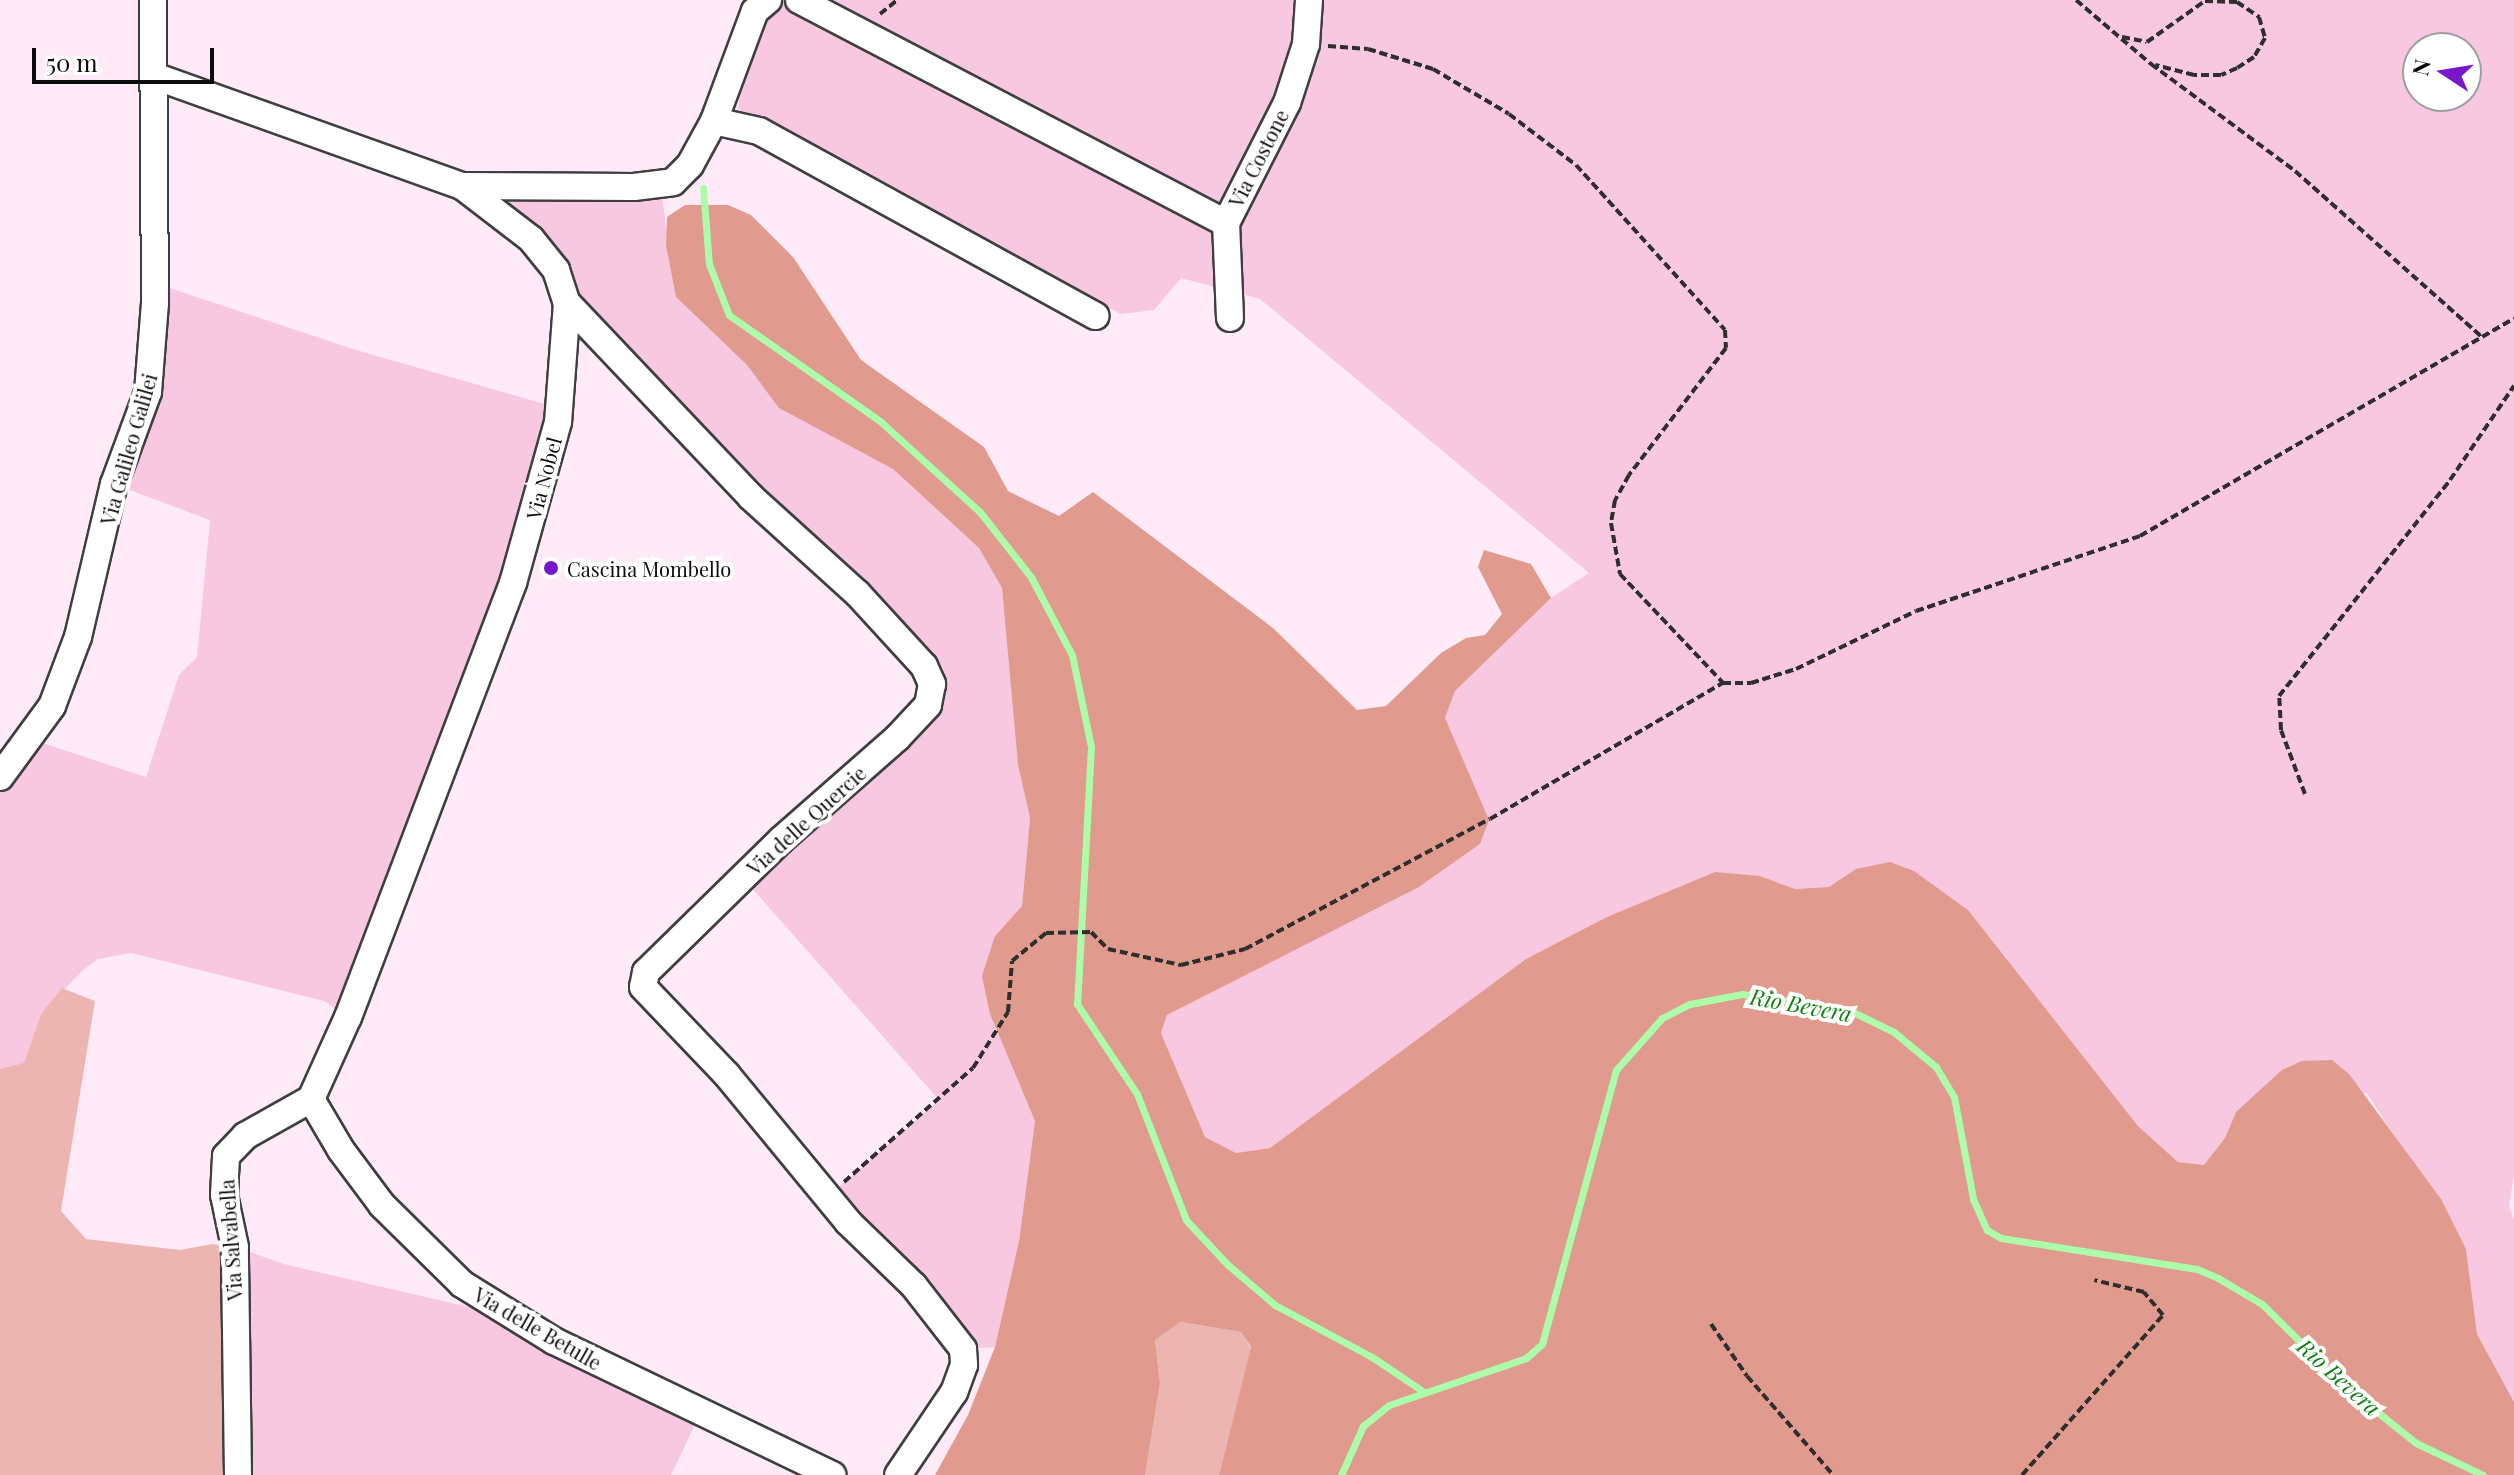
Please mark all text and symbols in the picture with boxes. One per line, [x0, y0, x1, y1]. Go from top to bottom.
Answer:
scale bar [36, 32, 218, 82]
north arrow [2402, 32, 2482, 112]
text: 50 m [46, 46, 98, 78]
text: N [2404, 57, 2437, 78]
street label: Via Costone [1223, 105, 1293, 211]
street label: Via Galileo Galilei [95, 370, 161, 528]
street label: Via Nobel [520, 434, 566, 522]
place label: Cascina Mombello [567, 556, 731, 580]
marker: Cascina Mombello [542, 559, 560, 577]
street label: Via delle Quercie [742, 760, 870, 880]
water label: Rio Bevera [1748, 983, 1854, 1027]
street label: Via Salvabella [214, 1178, 246, 1302]
street label: Via delle Betulle [470, 1282, 606, 1374]
water label: Rio Bevera [2292, 1333, 2386, 1421]

